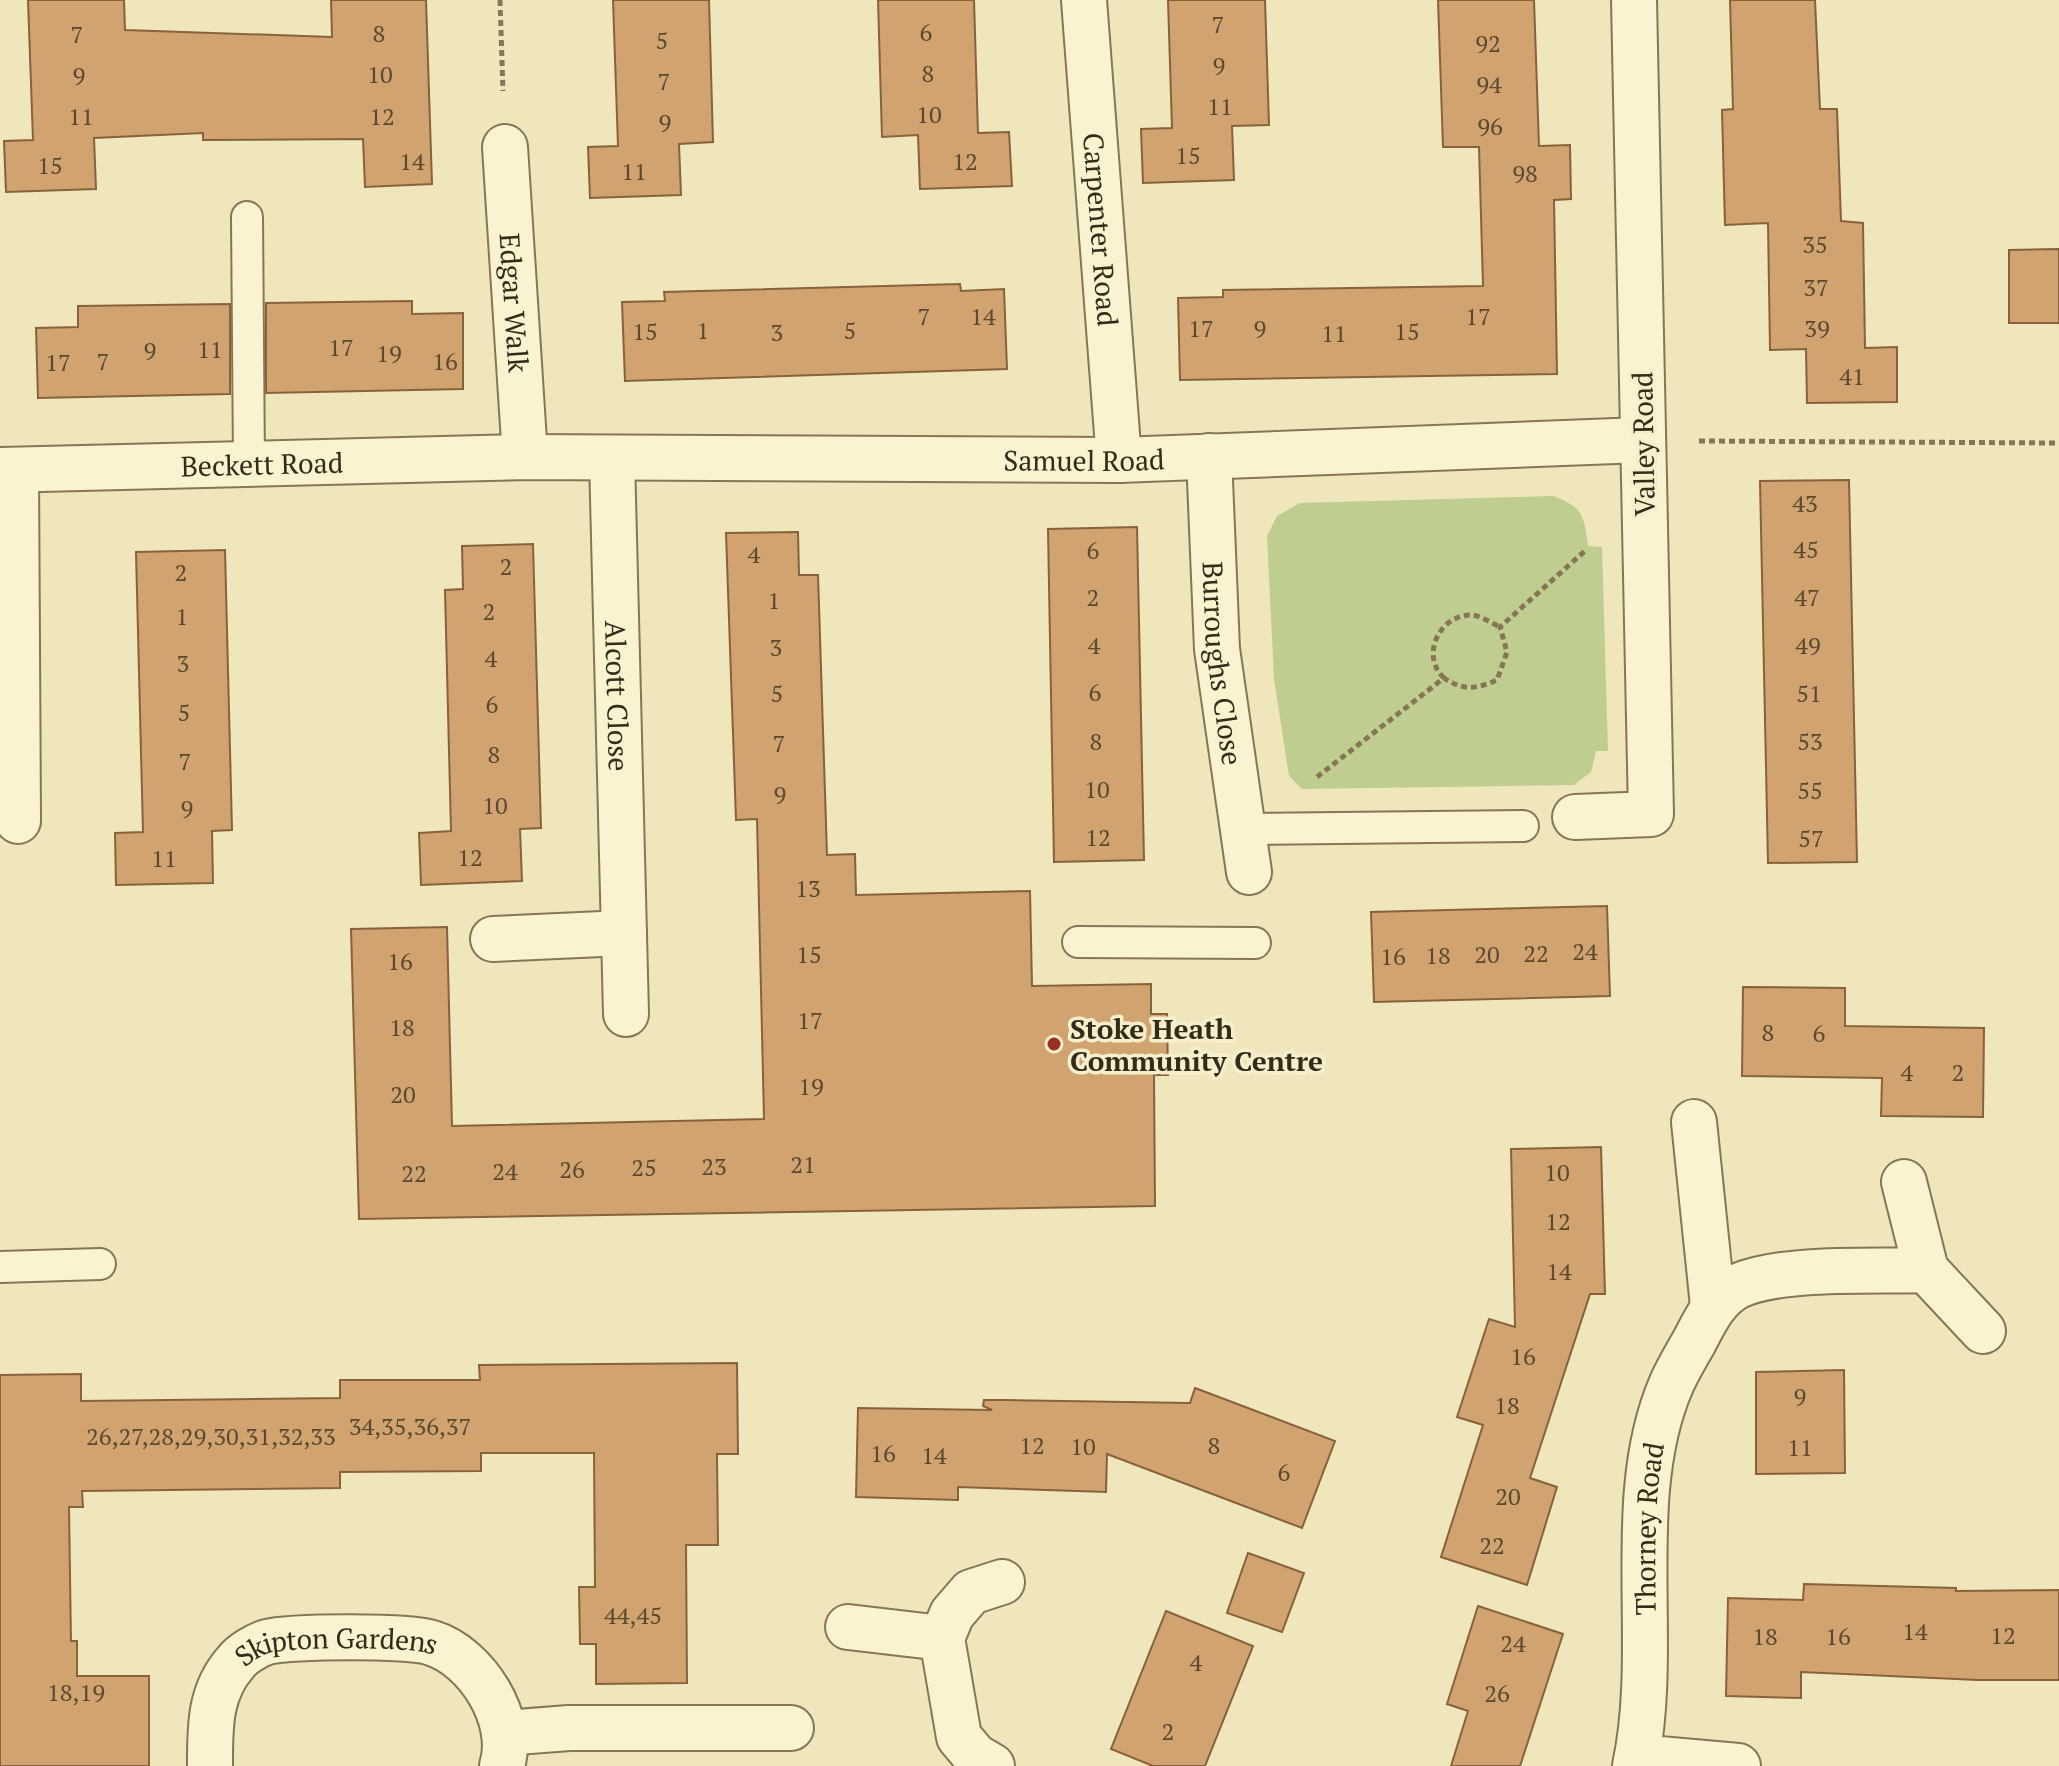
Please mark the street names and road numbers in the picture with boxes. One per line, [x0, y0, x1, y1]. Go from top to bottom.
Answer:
street label: Carpenter Road [1076, 131, 1127, 328]
street label: Edgar Walk [492, 232, 538, 374]
street label: Valley Road [1623, 371, 1663, 517]
street label: Samuel Road [1003, 440, 1165, 479]
street label: Beckett Road [180, 443, 344, 484]
street label: Burroughs Close [1195, 561, 1252, 768]
street label: Alcott Close [598, 620, 638, 772]
street label: Thorney Road [1626, 1439, 1672, 1616]
street label: Skipton Gardens [226, 1619, 444, 1674]

